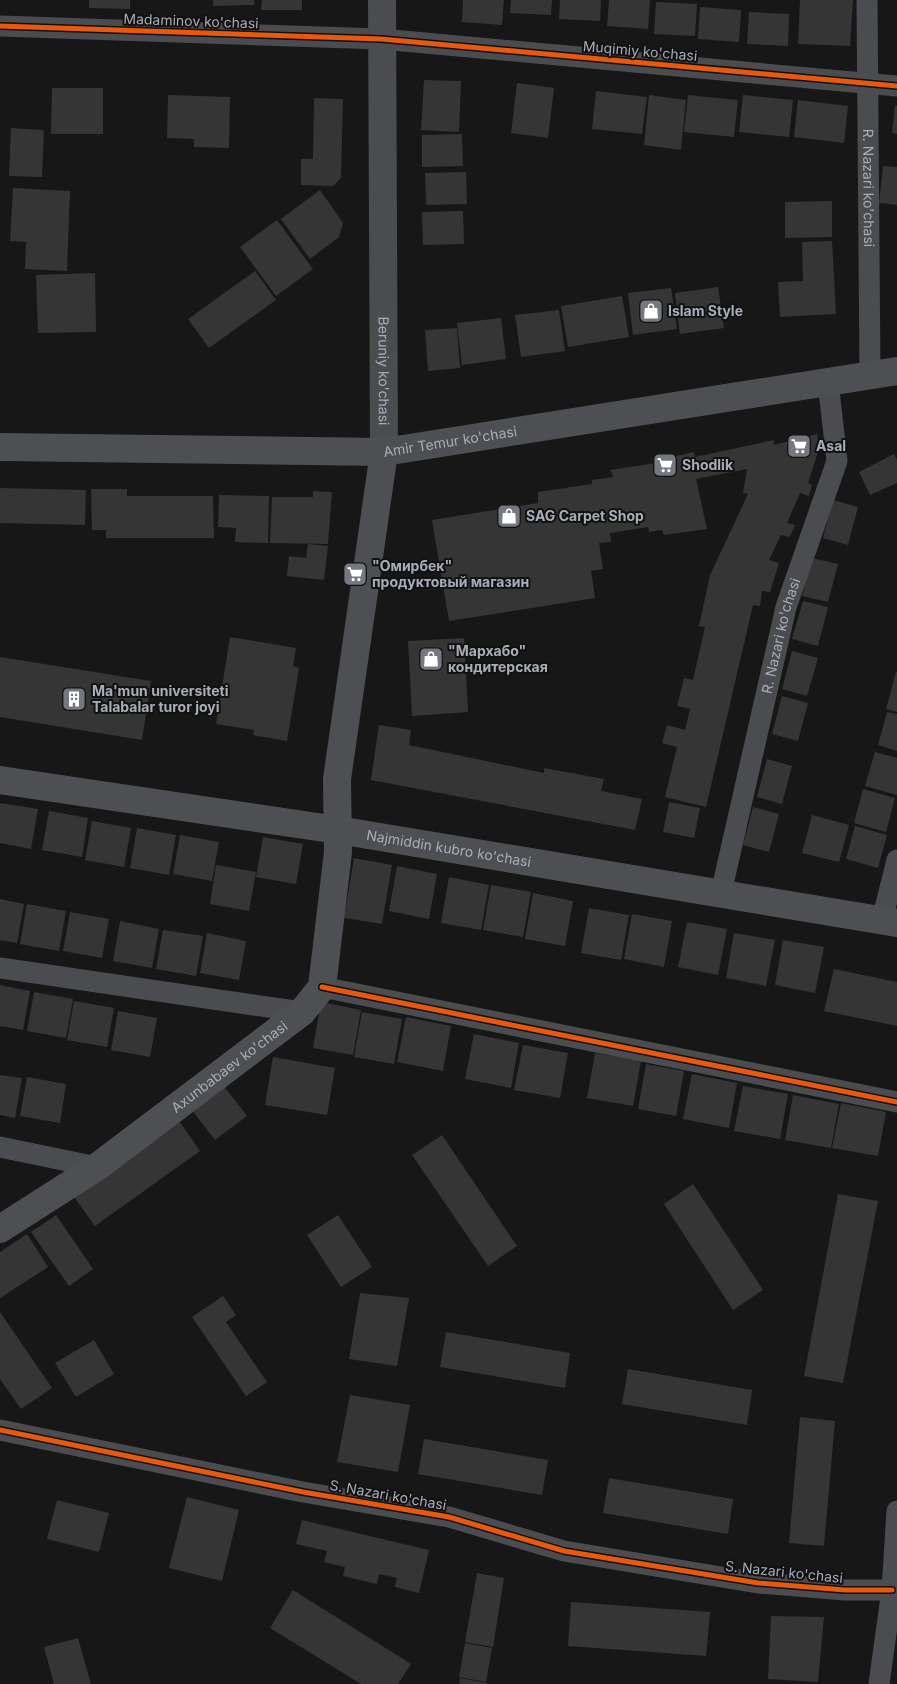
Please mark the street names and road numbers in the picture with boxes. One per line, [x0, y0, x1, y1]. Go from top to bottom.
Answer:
street label: Madaminov ko'chasi [123, 10, 259, 31]
street label: Muqimiy ko'chasi [582, 37, 698, 64]
street label: R. Nazari ko'chasi [860, 129, 878, 247]
street label: Beruniy ko'chasi [375, 317, 393, 425]
street label: Amir Temur ko'chasi [382, 422, 518, 460]
street label: R. Nazari ko'chasi [758, 576, 803, 695]
street label: Najmiddin kubro ko'chasi [365, 826, 532, 870]
street label: Axunbabaev ko'chasi [168, 1017, 290, 1116]
street label: S. Nazari ko'chasi [328, 1476, 448, 1513]
street label: S. Nazari ko'chasi [724, 1557, 844, 1586]

